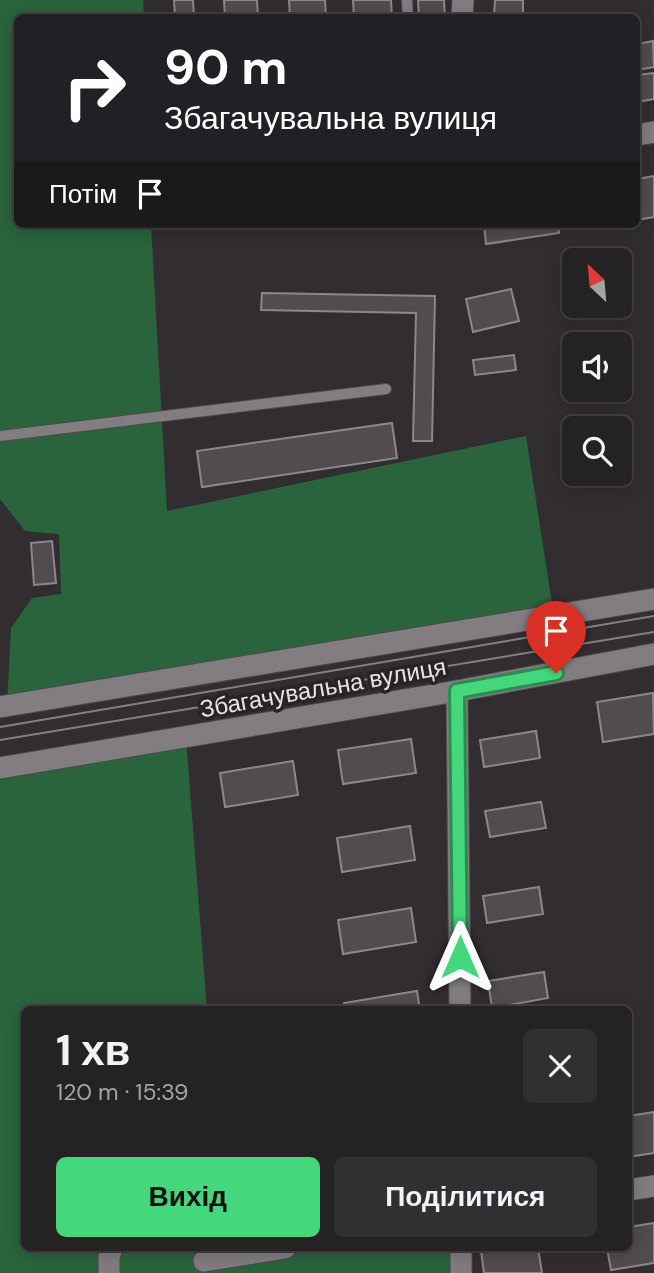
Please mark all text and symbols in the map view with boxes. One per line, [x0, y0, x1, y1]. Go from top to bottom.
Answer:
text: 90 m [164, 35, 287, 99]
icon: right [49, 42, 140, 133]
text: Збагачувальна вулиця [164, 97, 497, 139]
icon: arrive [131, 175, 169, 213]
text: Потім [49, 177, 117, 211]
north arrow [562, 248, 632, 318]
map controls [562, 248, 632, 486]
button: sound [562, 332, 632, 402]
button: search [562, 416, 632, 486]
pin [526, 601, 586, 673]
icon: arrive [537, 612, 575, 650]
street label: Збагачувальна вулиця [197, 651, 449, 724]
position arrow [423, 920, 497, 994]
text: 1 хв [56, 1023, 130, 1078]
button: close [523, 1029, 597, 1103]
text: 120 m · 15:39 [56, 1077, 189, 1107]
button: Вихід [56, 1157, 320, 1237]
button: Поділитися [334, 1157, 597, 1237]

